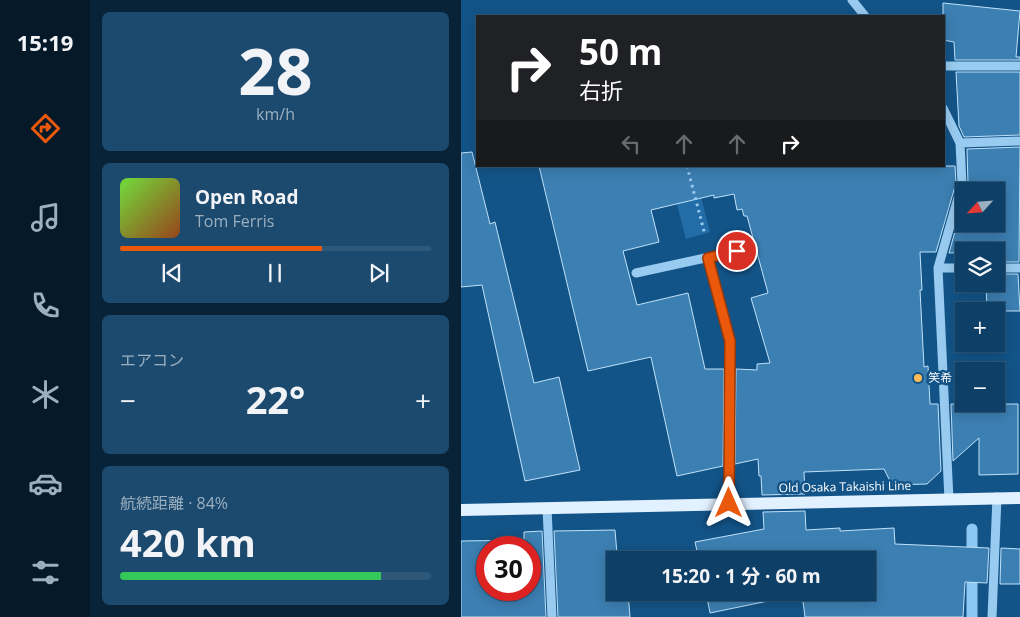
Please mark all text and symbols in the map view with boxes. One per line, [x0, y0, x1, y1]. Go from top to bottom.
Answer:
text: 28 [238, 26, 313, 114]
text: 15:19 [17, 27, 73, 57]
text: 50 m [579, 28, 662, 75]
icon: right [496, 35, 561, 100]
text: 右折 [579, 75, 623, 105]
text: km/h [256, 103, 295, 125]
icon: directions [28, 111, 63, 146]
icon: left [617, 130, 645, 158]
icon: ahead [670, 130, 698, 158]
icon: ahead [723, 130, 751, 158]
icon: right [776, 130, 804, 158]
north arrow [955, 182, 1005, 232]
map controls [955, 182, 1005, 412]
text: Open Road [195, 184, 299, 210]
icon: music [28, 200, 63, 235]
text: Tom Ferris [195, 210, 274, 232]
pin [716, 230, 758, 272]
icon: arrive [723, 237, 751, 265]
button: layers [955, 242, 1005, 292]
icon: previous [158, 259, 186, 287]
icon: pause [261, 259, 289, 287]
icon: next [365, 259, 393, 287]
icon: phone [28, 288, 63, 323]
button: + [955, 302, 1005, 352]
text: エアコン [120, 349, 184, 371]
button: − [955, 362, 1005, 412]
place label: 笑希 [928, 369, 952, 386]
marker: 笑希 [912, 372, 924, 384]
text: 22° [246, 373, 305, 425]
icon: climate [28, 377, 63, 412]
text: − [120, 381, 136, 419]
text: + [415, 381, 431, 419]
icon: car [28, 466, 63, 501]
position arrow [702, 476, 754, 528]
street label: Old Osaka Takaishi Line [779, 477, 912, 496]
text: 航続距離 · 84% [120, 492, 228, 514]
text: 420 km [120, 516, 256, 568]
speed limit sign: 30 [476, 536, 541, 601]
icon: filters [28, 555, 63, 590]
text: 15:20 · 1 分 · 60 m [661, 563, 821, 589]

